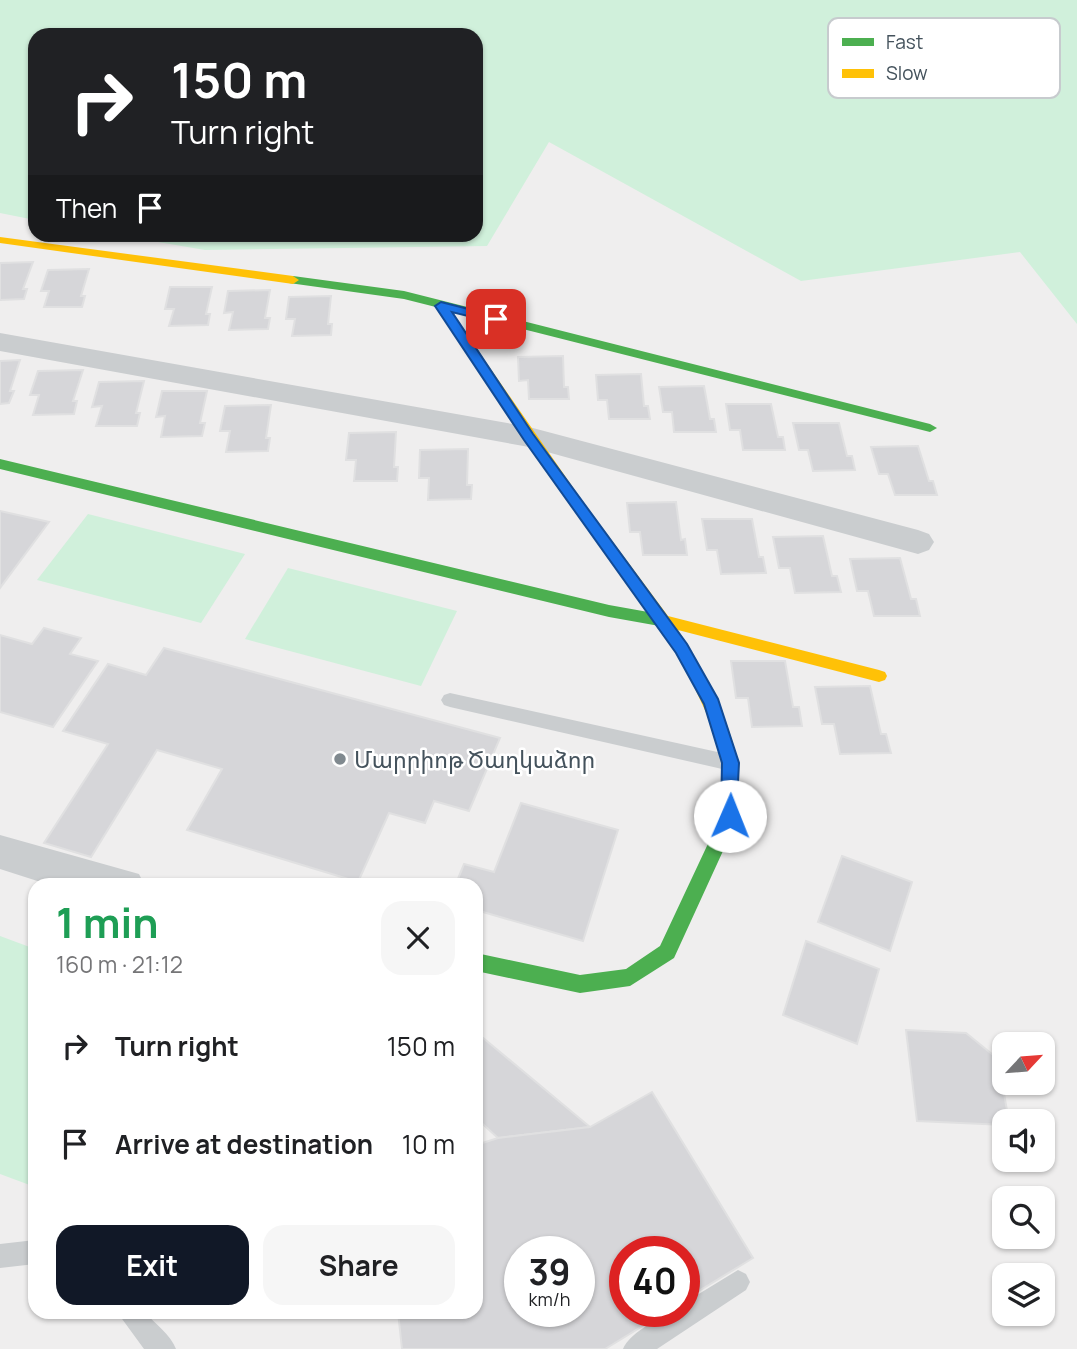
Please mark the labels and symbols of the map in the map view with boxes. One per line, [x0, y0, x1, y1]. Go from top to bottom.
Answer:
legend [828, 18, 1060, 98]
text: Fast [886, 29, 923, 55]
text: Slow [886, 60, 928, 86]
pin [466, 289, 526, 349]
place label: Մարրիոթ Ծաղկաձոր [354, 743, 595, 775]
marker: Մարրիոթ Ծաղկաձոր [332, 751, 348, 767]
position arrow [693, 779, 767, 853]
north arrow [992, 1032, 1055, 1096]
speed limit sign: 40 [609, 1236, 700, 1327]

